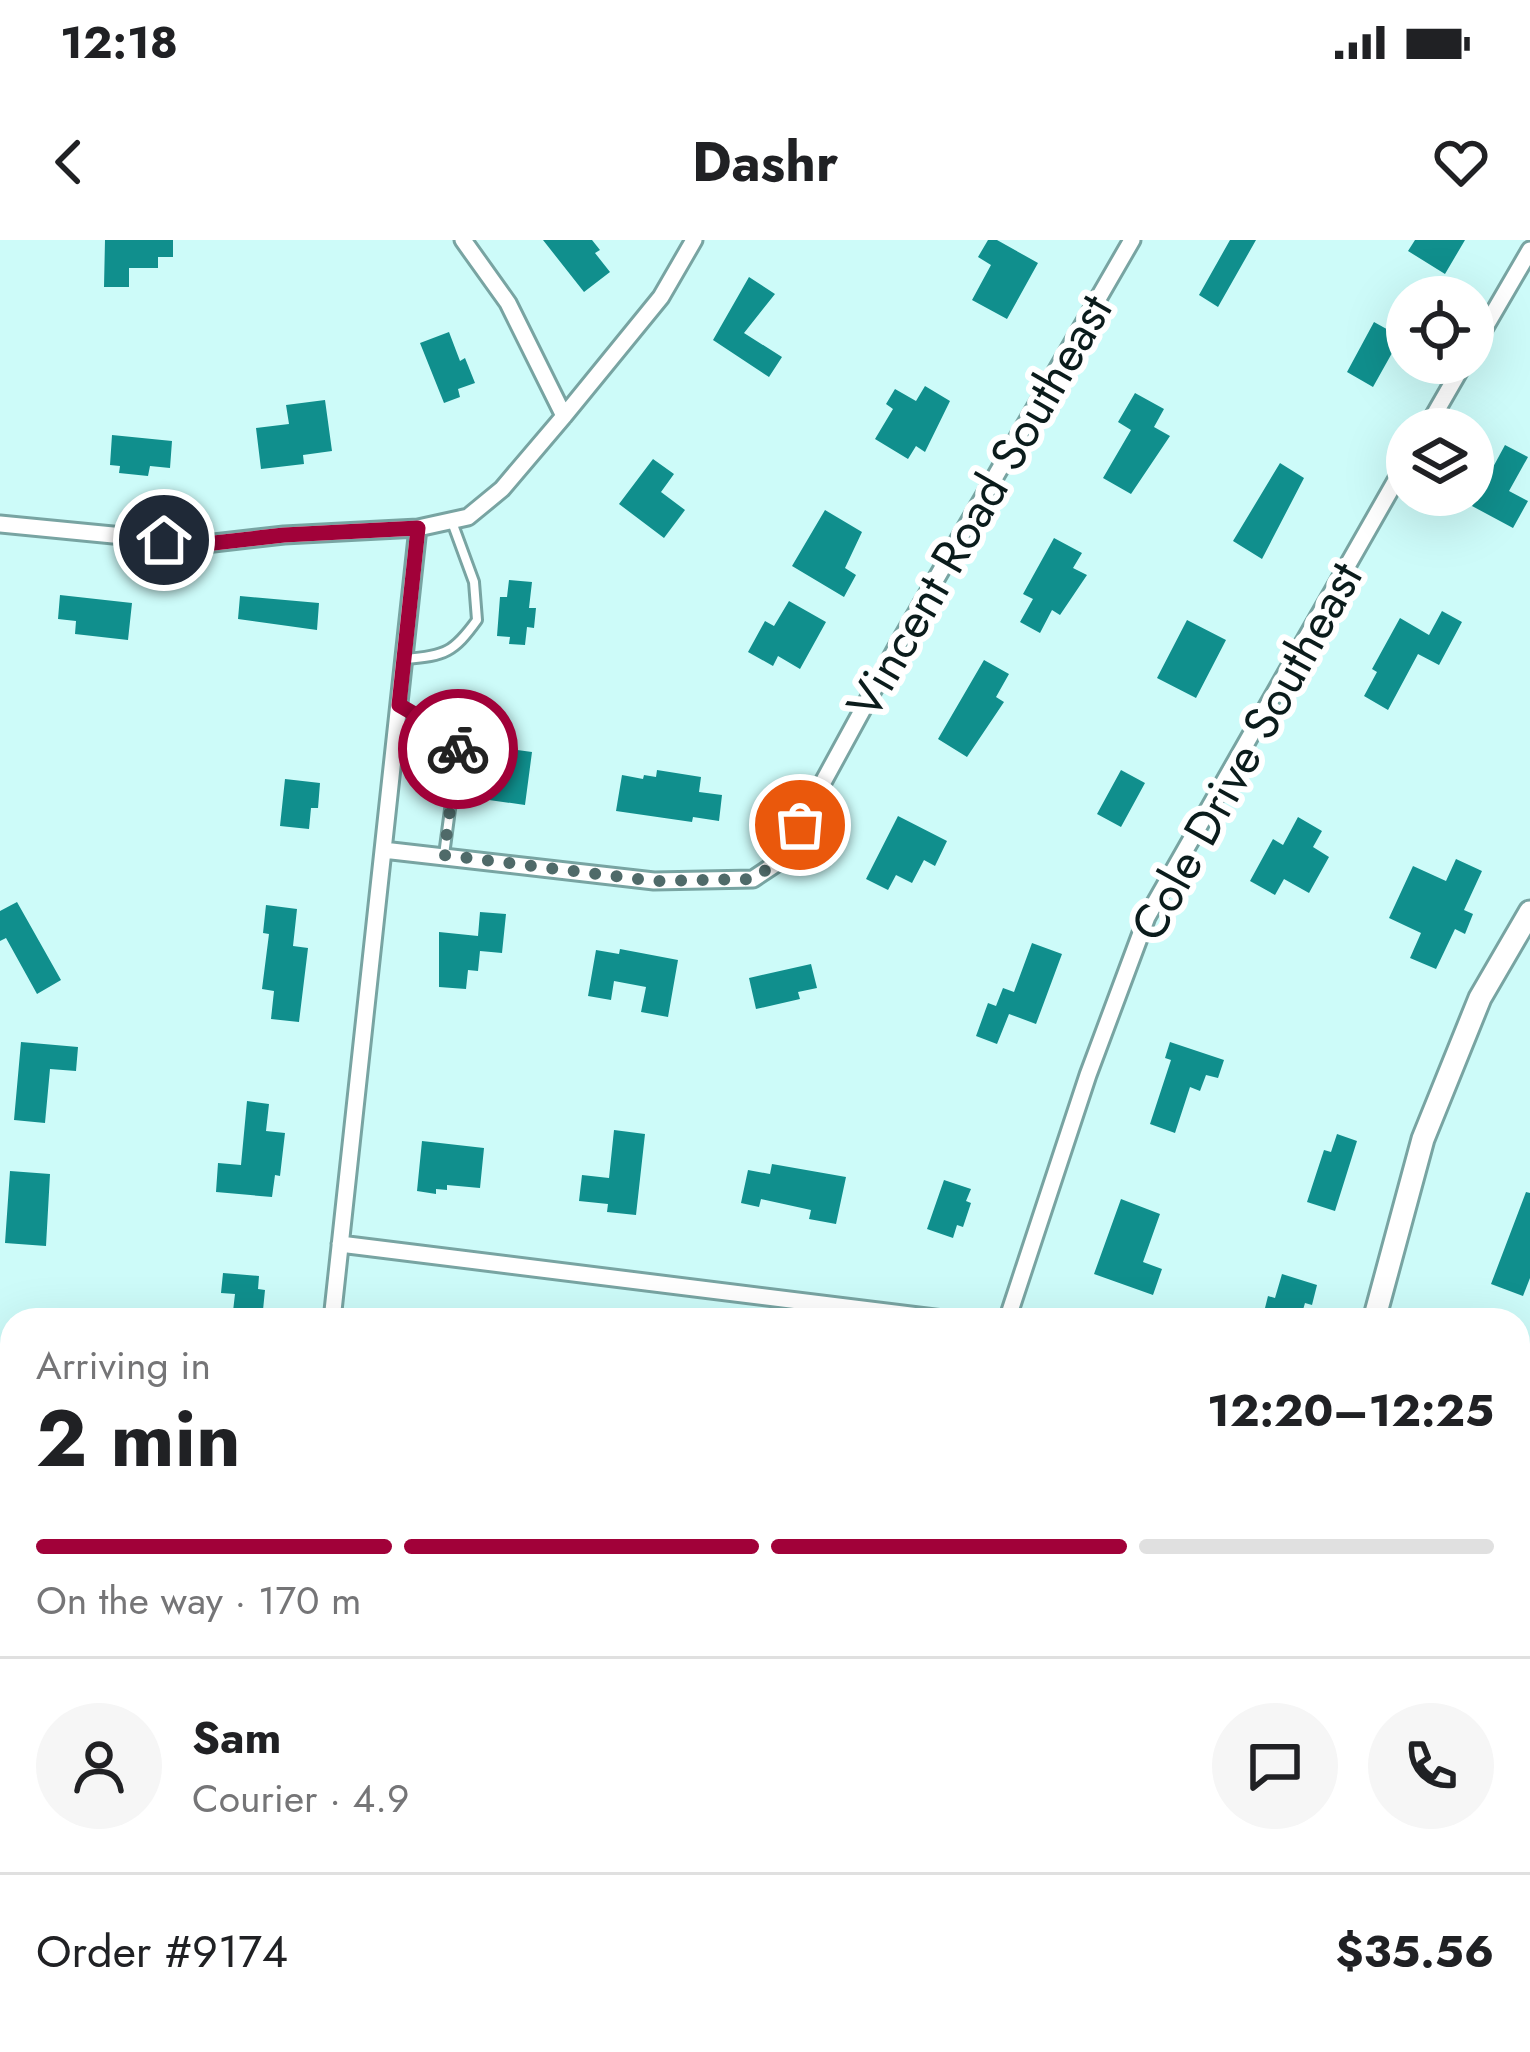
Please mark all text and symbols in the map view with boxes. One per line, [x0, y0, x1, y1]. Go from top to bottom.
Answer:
text: 12:18 [60, 10, 178, 75]
text: Dashr [692, 123, 838, 201]
icon: back [36, 129, 102, 195]
icon: heart [1428, 129, 1494, 195]
map controls [1386, 276, 1494, 516]
button: locate [1386, 276, 1494, 384]
street label: Vincent Road Southeast [830, 281, 1129, 731]
button: layers [1386, 408, 1494, 516]
pin [113, 489, 215, 591]
icon: home [131, 507, 197, 573]
street label: Cole Drive Southeast [1114, 549, 1379, 953]
courier [398, 689, 518, 809]
icon: bike [425, 716, 491, 782]
pin [749, 774, 851, 876]
icon: bag [767, 792, 833, 858]
text: Arriving in [36, 1337, 211, 1394]
text: 12:20–12:25 [1207, 1378, 1494, 1443]
text: 2 min [36, 1383, 241, 1495]
text: On the way · 170 m [36, 1572, 362, 1629]
button: person [36, 1703, 162, 1829]
button: chat [1212, 1703, 1338, 1829]
button: phone [1368, 1703, 1494, 1829]
text: Sam [192, 1705, 281, 1770]
text: Courier · 4.9 [192, 1770, 409, 1827]
text: Order #9174 [36, 1919, 288, 1984]
text: $35.56 [1335, 1919, 1494, 1984]

